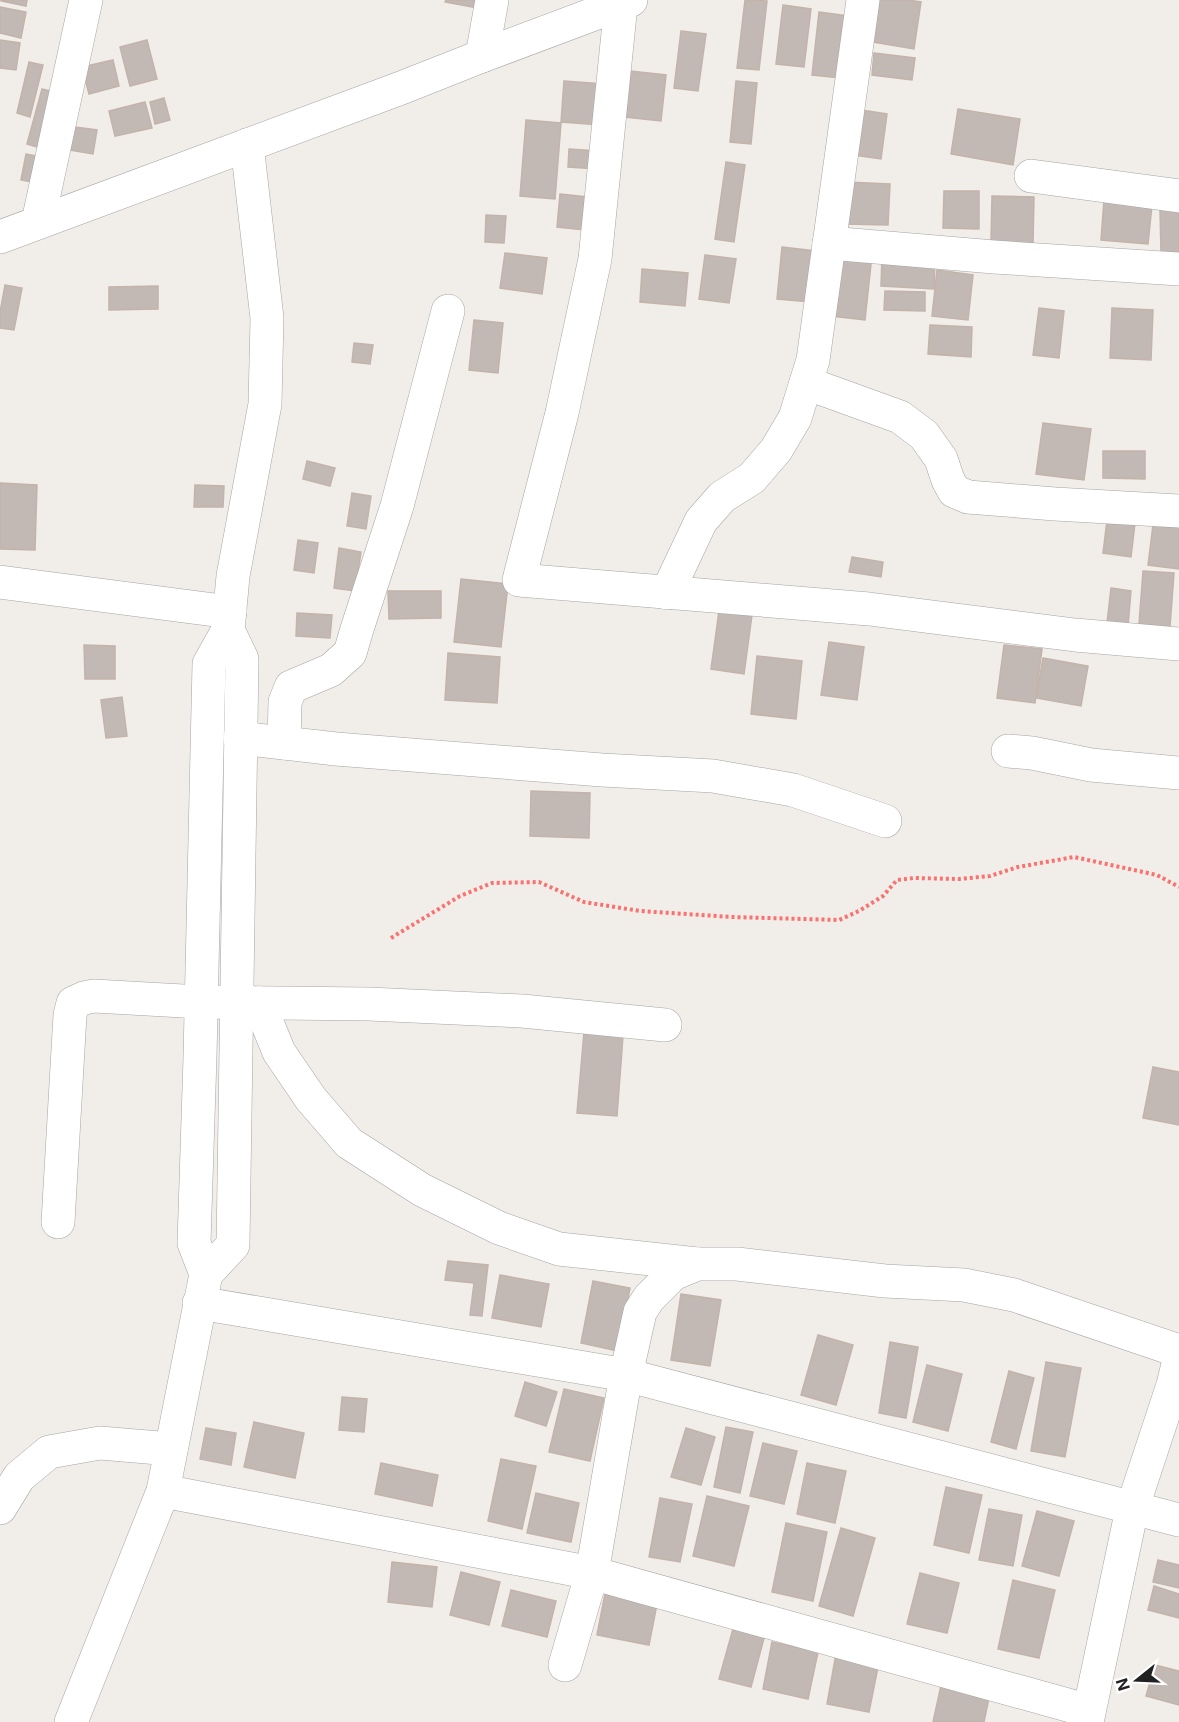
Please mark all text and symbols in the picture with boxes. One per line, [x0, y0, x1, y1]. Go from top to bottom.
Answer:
north arrow [1107, 1650, 1167, 1710]
text: N [1111, 1676, 1134, 1694]

